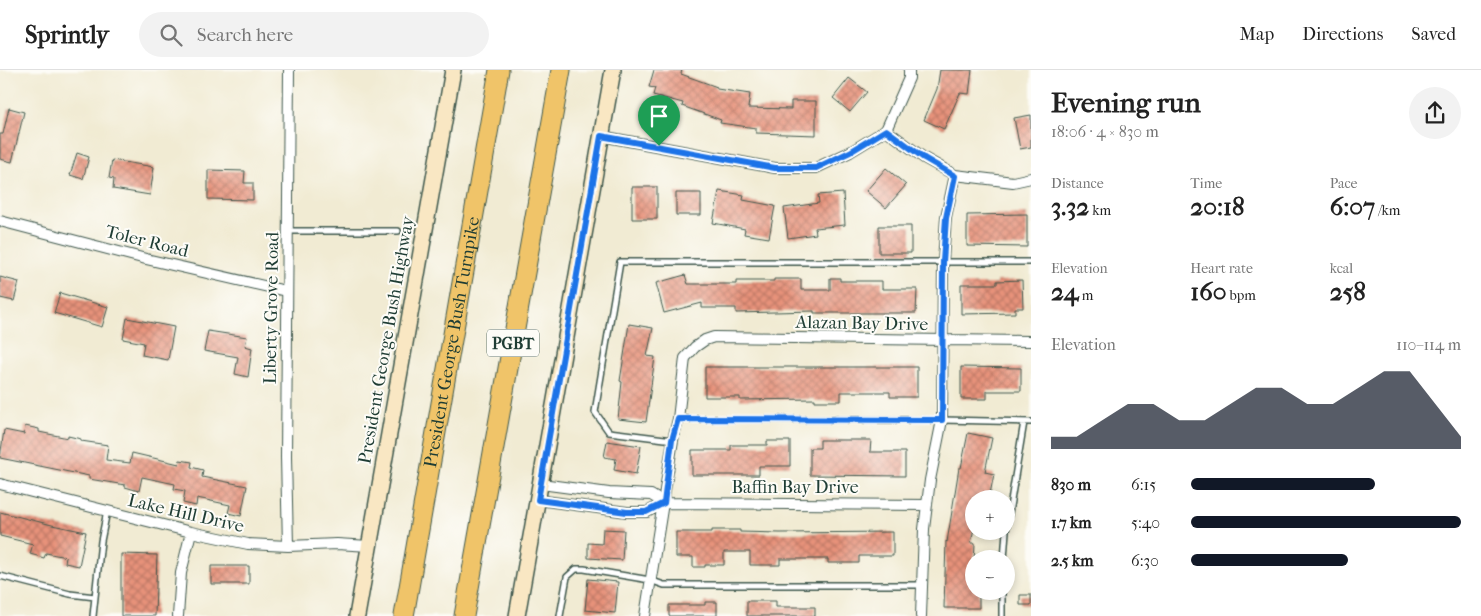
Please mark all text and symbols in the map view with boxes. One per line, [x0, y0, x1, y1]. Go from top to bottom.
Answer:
search box [139, 12, 489, 57]
text: Sprintly [25, 21, 109, 49]
icon: search [157, 21, 185, 49]
text: Search here [197, 24, 293, 46]
text: Map [1240, 24, 1274, 45]
text: Directions [1302, 24, 1383, 45]
text: Saved [1411, 24, 1456, 45]
text: Evening run [1051, 86, 1201, 119]
button: share [1409, 87, 1461, 139]
pin [638, 95, 680, 146]
icon: arrive [645, 102, 673, 130]
text: 18:06 · 4 × 830 m [1051, 122, 1159, 141]
text: Distance [1051, 175, 1104, 192]
text: Time [1190, 175, 1222, 192]
text: Pace [1330, 175, 1358, 192]
text: 3.32 [1051, 192, 1089, 221]
text: 20:18 [1190, 192, 1245, 221]
text: 6:07 [1330, 192, 1375, 221]
text: km [1089, 202, 1111, 219]
text: /km [1375, 202, 1400, 219]
street label: President George Bush Highway [354, 213, 419, 466]
street label: President George Bush Turnpike [420, 215, 484, 469]
street label: Toler Road [103, 221, 191, 262]
street label: Liberty Grove Road [260, 231, 283, 384]
text: Elevation [1051, 260, 1108, 277]
text: Heart rate [1190, 260, 1253, 277]
text: kcal [1330, 260, 1353, 277]
text: 24 [1051, 277, 1079, 306]
text: 160 [1190, 277, 1226, 306]
text: 258 [1330, 277, 1366, 306]
text: m [1079, 287, 1093, 304]
text: bpm [1226, 287, 1256, 304]
street label: Alazan Bay Drive [794, 312, 929, 335]
road number: PGBT [487, 330, 539, 356]
text: Elevation [1051, 335, 1116, 354]
text: 110–114 m [1396, 335, 1461, 354]
text: 830 m [1051, 475, 1091, 494]
text: 6:15 [1131, 475, 1156, 494]
street label: Baffin Bay Drive [731, 477, 859, 498]
street label: Lake Hill Drive [126, 490, 246, 537]
map controls [965, 490, 1015, 600]
button: + [965, 490, 1015, 540]
text: 1.7 km [1051, 513, 1092, 532]
text: 5:40 [1131, 513, 1160, 532]
button: − [965, 550, 1015, 600]
text: 2.5 km [1051, 551, 1094, 570]
text: 6:30 [1131, 551, 1159, 570]

